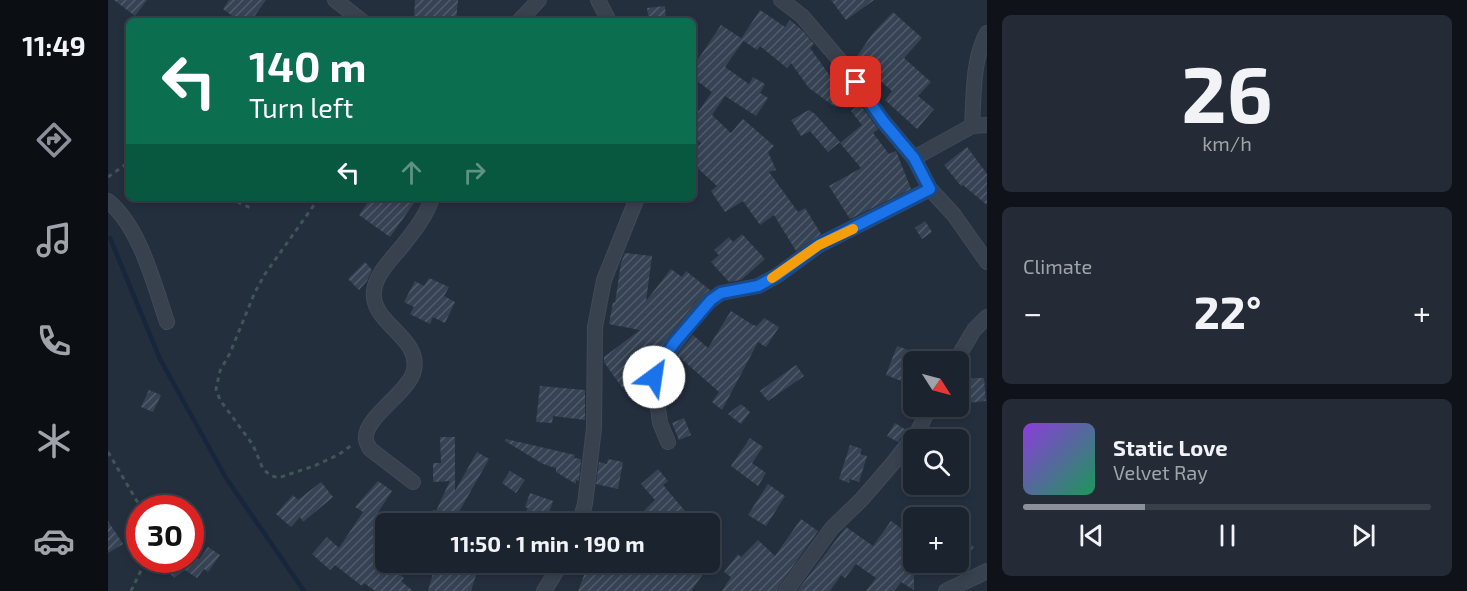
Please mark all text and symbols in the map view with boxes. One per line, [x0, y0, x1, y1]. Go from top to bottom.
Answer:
text: 11:49 [22, 29, 86, 61]
text: 140 m [249, 40, 366, 90]
icon: left [150, 42, 228, 120]
text: 26 [1181, 45, 1273, 139]
pin [830, 56, 881, 107]
icon: arrive [839, 65, 872, 98]
text: Turn left [249, 91, 353, 123]
icon: directions [33, 119, 75, 161]
text: km/h [1202, 131, 1252, 155]
icon: left [332, 156, 365, 189]
icon: ahead [395, 156, 428, 189]
icon: right [458, 156, 491, 189]
icon: music [33, 219, 75, 261]
text: Climate [1023, 254, 1092, 278]
text: 22° [1194, 284, 1261, 338]
text: − [1023, 292, 1042, 332]
text: + [1413, 292, 1431, 332]
icon: phone [33, 320, 75, 362]
position arrow [622, 345, 686, 409]
north arrow [903, 351, 969, 417]
map controls [903, 351, 969, 573]
icon: climate [33, 420, 75, 462]
button: search [903, 429, 969, 495]
text: Static Love [1113, 434, 1228, 460]
text: Velvet Ray [1113, 460, 1208, 484]
speed limit sign: 30 [126, 495, 204, 573]
button: + [903, 507, 969, 573]
icon: previous [1075, 519, 1108, 552]
icon: pause [1211, 519, 1244, 552]
icon: next [1347, 519, 1380, 552]
icon: car [33, 520, 75, 562]
text: 11:50 · 1 min · 190 m [450, 530, 645, 556]

